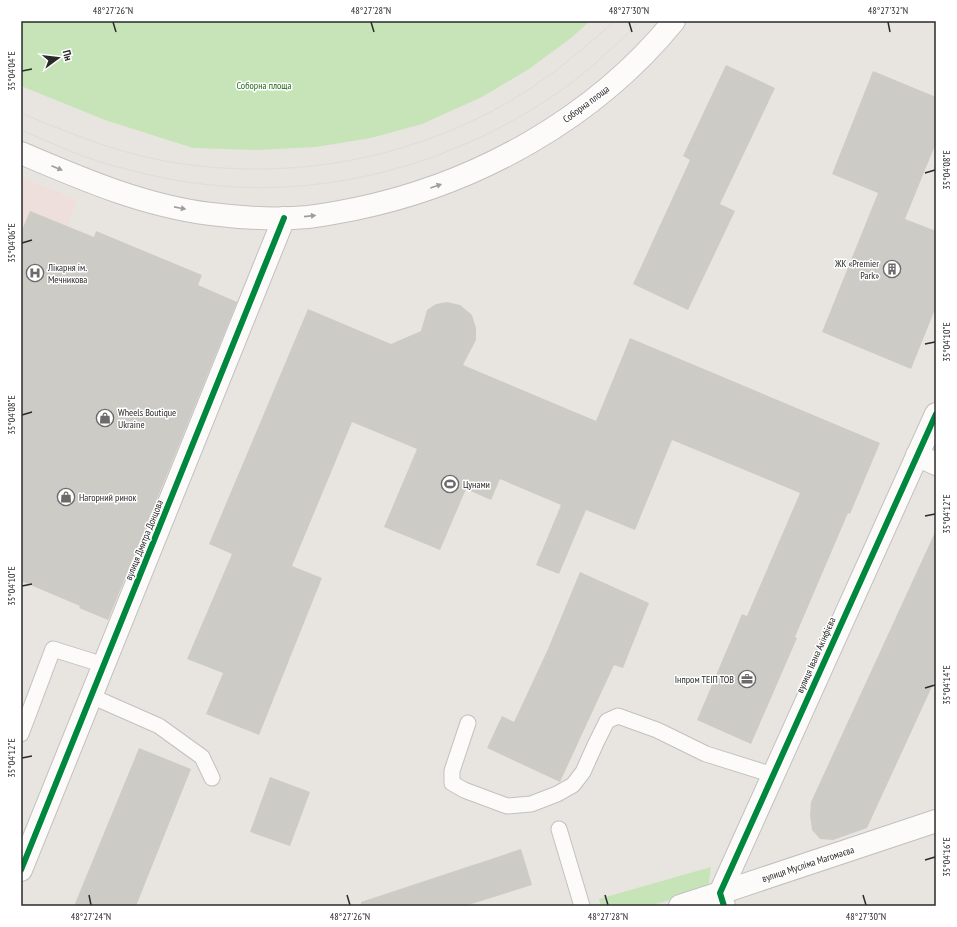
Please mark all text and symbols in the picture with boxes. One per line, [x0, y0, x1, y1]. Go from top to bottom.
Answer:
text: 48°27'26"N [93, 4, 133, 17]
text: 48°27'28"N [351, 4, 391, 17]
text: 48°27'30"N [609, 4, 649, 17]
text: 48°27'32"N [868, 4, 908, 17]
north arrow [38, 38, 78, 78]
text: Пн [60, 48, 76, 62]
text: 35°04'04"E [5, 51, 18, 91]
park label: Соборна площа [237, 79, 291, 92]
street label: Соборна площа [560, 82, 612, 126]
text: 35°04'08"E [940, 150, 953, 190]
one-way arrow [51, 165, 63, 172]
one-way arrow [430, 183, 442, 189]
one-way arrow [174, 206, 187, 212]
one-way arrow [304, 213, 316, 219]
text: 35°04'06"E [5, 223, 18, 263]
place label: ЖК «Premier Park» [834, 257, 879, 282]
building icon: ЖК «Premier Park» [882, 259, 902, 279]
place label: Лікарня ім. Мечникова [47, 261, 87, 286]
hospital icon: Лікарня ім. Мечникова [25, 263, 45, 283]
text: 35°04'10"E [940, 322, 953, 362]
text: 35°04'08"E [5, 395, 18, 435]
place label: Wheels Boutique Ukraine [118, 406, 176, 431]
shop icon: Wheels Boutique Ukraine [95, 408, 115, 428]
sports icon: Цунами [440, 474, 460, 494]
place label: Цунами [463, 478, 490, 491]
shop icon: Нагорний ринок [56, 487, 76, 507]
place label: Нагорний ринок [79, 491, 137, 504]
text: 35°04'12"E [940, 494, 953, 534]
street label: вулиця Дмитра Донцова [122, 498, 166, 582]
text: 35°04'10"E [5, 566, 18, 606]
street label: вулиця Івана Акінфієва [793, 615, 839, 695]
text: 35°04'14"E [940, 665, 953, 705]
office icon: Інпром ТЕІП ТОВ [737, 669, 757, 689]
place label: Інпром ТЕІП ТОВ [675, 673, 734, 686]
text: 35°04'12"E [5, 738, 18, 778]
text: 35°04'16"E [940, 837, 953, 877]
street label: вулиця Мусліма Магомаєва [760, 843, 856, 885]
text: 48°27'24"N [71, 910, 111, 923]
text: 48°27'26"N [330, 910, 370, 923]
text: 48°27'28"N [588, 910, 628, 923]
text: 48°27'30"N [846, 910, 886, 923]

